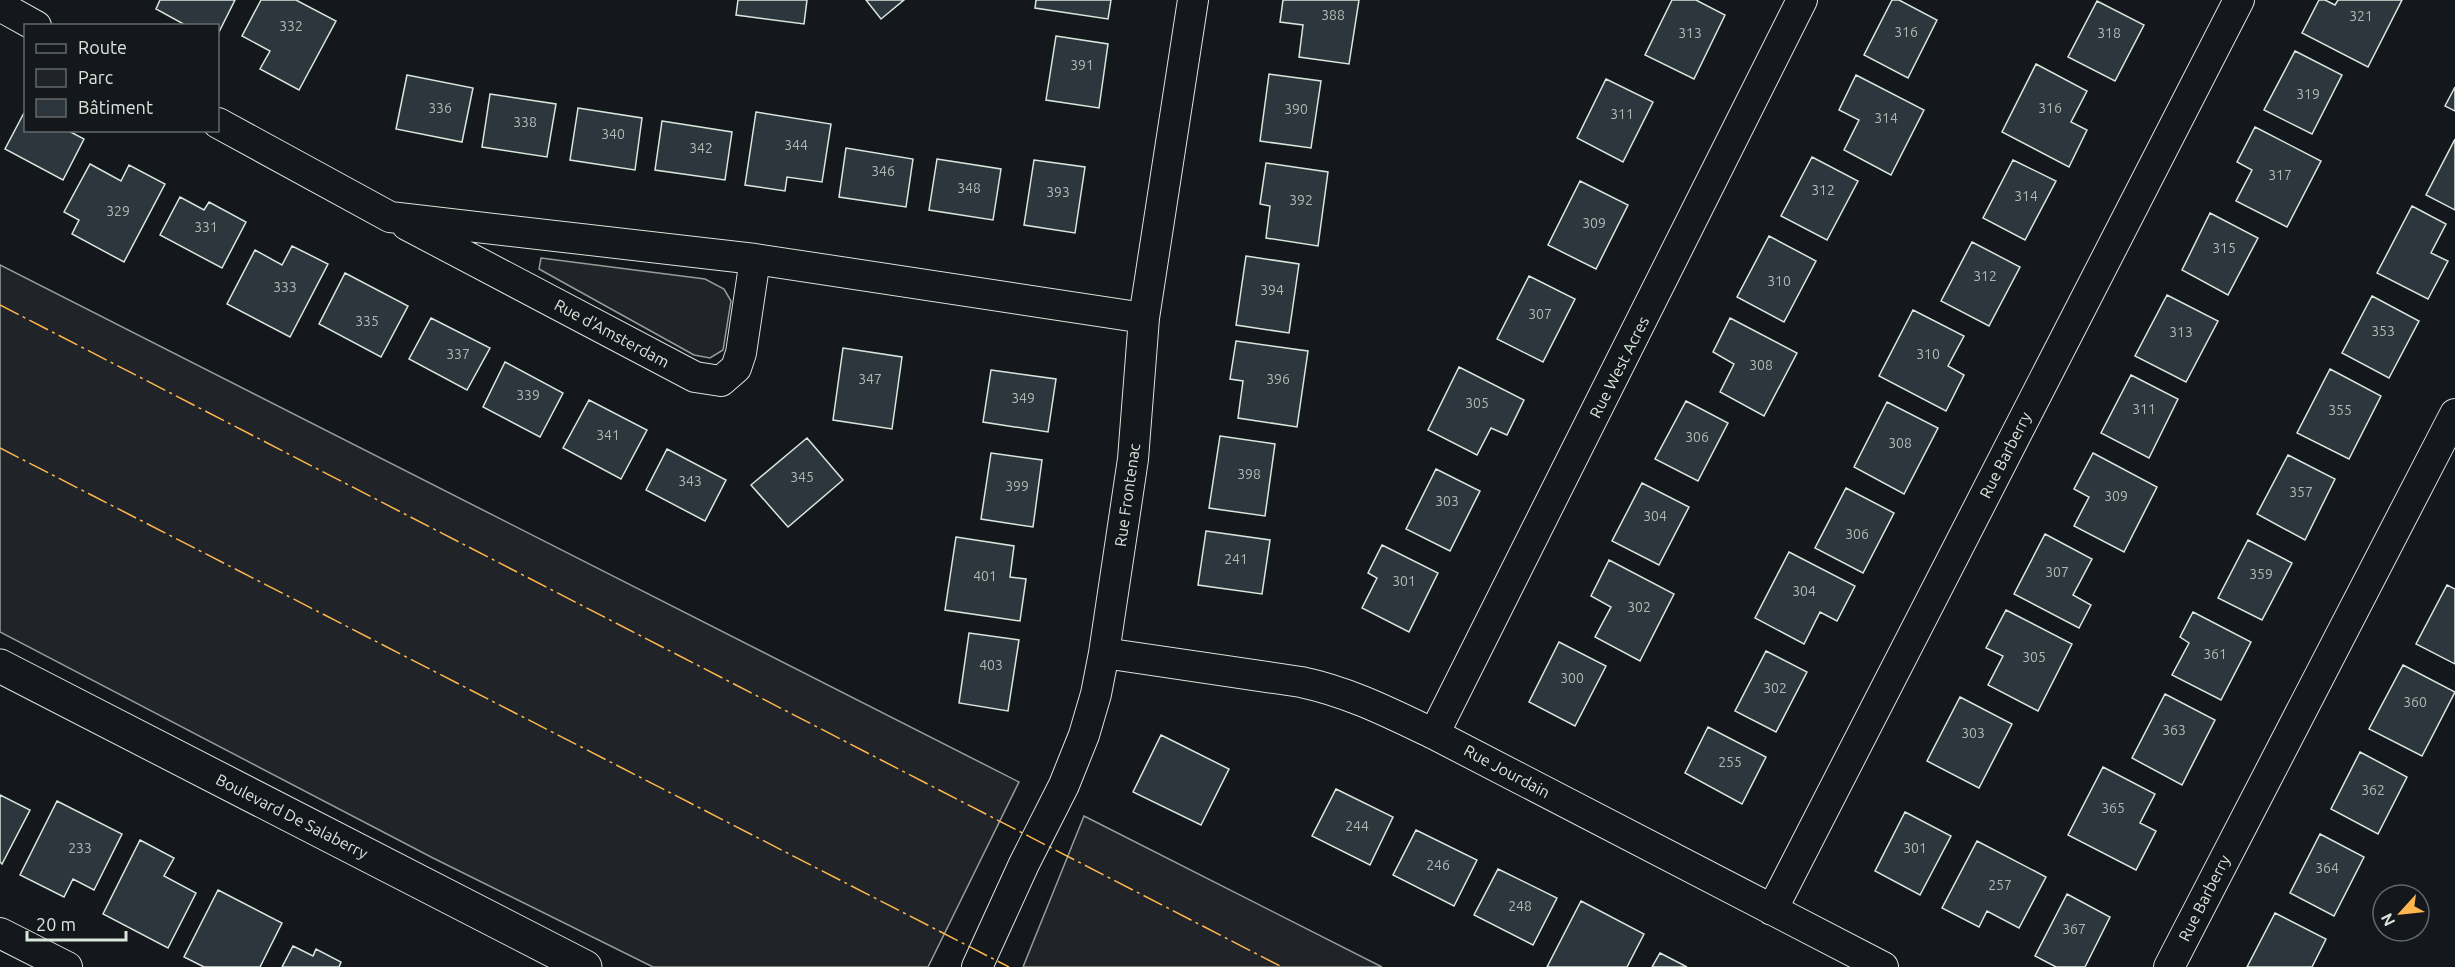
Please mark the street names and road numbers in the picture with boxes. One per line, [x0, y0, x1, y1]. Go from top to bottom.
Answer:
street label: Rue d'Amsterdam [552, 295, 672, 371]
street label: Rue West Acres [1586, 313, 1652, 421]
street label: Rue Barberry [1976, 409, 2035, 501]
street label: Rue Frontenac [1111, 442, 1143, 548]
street label: Rue Jourdain [1461, 741, 1553, 801]
street label: Boulevard De Salaberry [213, 770, 371, 862]
street label: Rue Barberry [2175, 852, 2234, 944]

